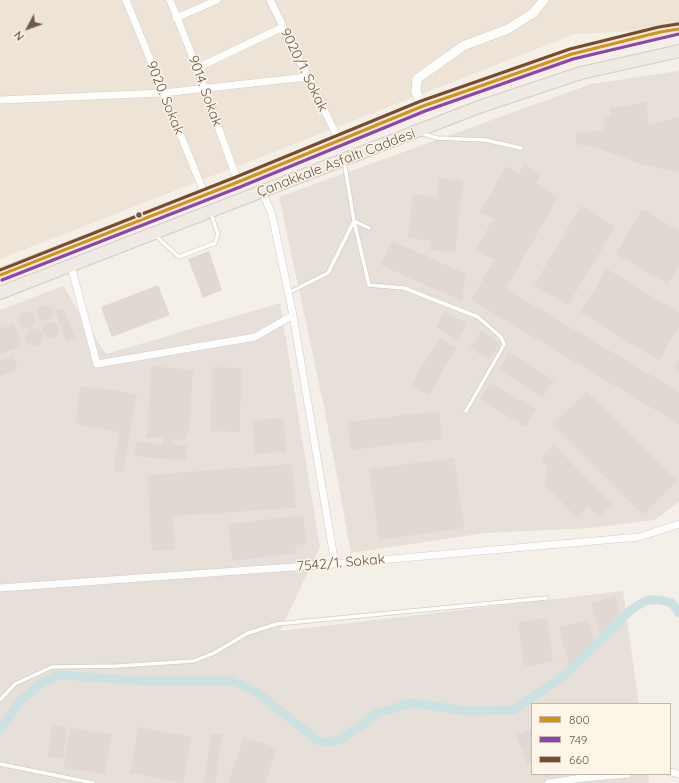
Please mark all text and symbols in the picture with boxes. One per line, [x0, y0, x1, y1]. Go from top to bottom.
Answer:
north arrow [8, 8, 48, 48]
street label: 9020/1. Sokak [277, 26, 331, 114]
text: N [11, 28, 27, 44]
street label: 9014. Sokak [184, 53, 226, 129]
street label: 9020. Sokak [143, 59, 187, 137]
street label: Çanakkale Asfaltı Caddesi [254, 125, 418, 201]
unlabelled marker [134, 210, 144, 220]
street label: 7542/1. Sokak [296, 551, 386, 575]
legend [531, 703, 671, 775]
text: 800 [569, 712, 590, 727]
text: 749 [569, 732, 587, 747]
text: 660 [569, 752, 589, 767]

